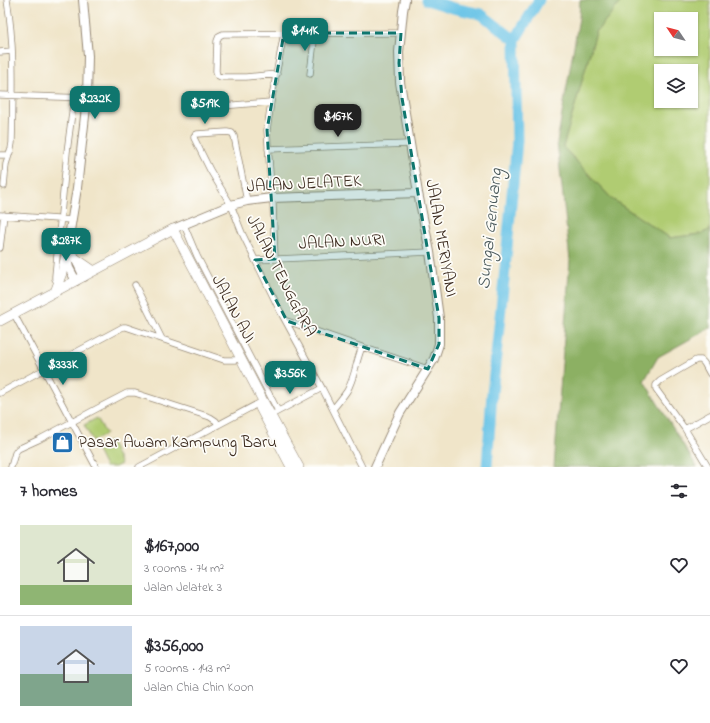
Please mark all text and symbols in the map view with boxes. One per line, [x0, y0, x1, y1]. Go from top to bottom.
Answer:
north arrow [654, 12, 698, 56]
map controls [654, 12, 698, 108]
pin: $141K [277, 18, 333, 52]
text: $141K [291, 21, 319, 40]
button: layers [654, 64, 698, 108]
pin: $232K [67, 86, 123, 120]
text: $232K [79, 89, 111, 108]
pin: $519K [177, 91, 233, 125]
text: $519K [190, 94, 220, 113]
pin: $167K [310, 104, 366, 138]
text: $167K [323, 107, 353, 126]
water label: Sungai Genuang [472, 166, 510, 291]
street label: JALAN JELATEK [246, 168, 363, 199]
street label: JALAN MERIYANI [418, 177, 464, 299]
street label: JALAN TENGGARA [239, 211, 323, 341]
street label: JALAN NURI [298, 227, 386, 257]
pin: $287K [38, 228, 94, 262]
text: $287K [51, 231, 81, 250]
street label: JALAN AJI [205, 270, 261, 348]
pin: $333K [35, 352, 91, 386]
text: $333K [48, 355, 78, 374]
pin: $356K [262, 361, 318, 395]
text: $356K [274, 364, 306, 383]
shop icon: Pasar Awam Kampung Baru [49, 429, 75, 455]
place label: Pasar Awam Kampung Baru [78, 430, 277, 457]
text: 7 homes [20, 479, 78, 504]
icon: filters [668, 480, 690, 502]
text: $167,000 [144, 534, 199, 559]
icon: home [52, 541, 100, 589]
icon: heart [668, 554, 690, 576]
text: 3 rooms · 74 m² [144, 559, 224, 578]
text: Jalan Jelatek 3 [144, 578, 222, 597]
text: $356,000 [144, 634, 203, 659]
icon: home [52, 642, 100, 690]
icon: heart [668, 655, 690, 677]
text: 5 rooms · 143 m² [144, 659, 230, 678]
text: Jalan Chia Chin Koon [144, 678, 254, 697]

